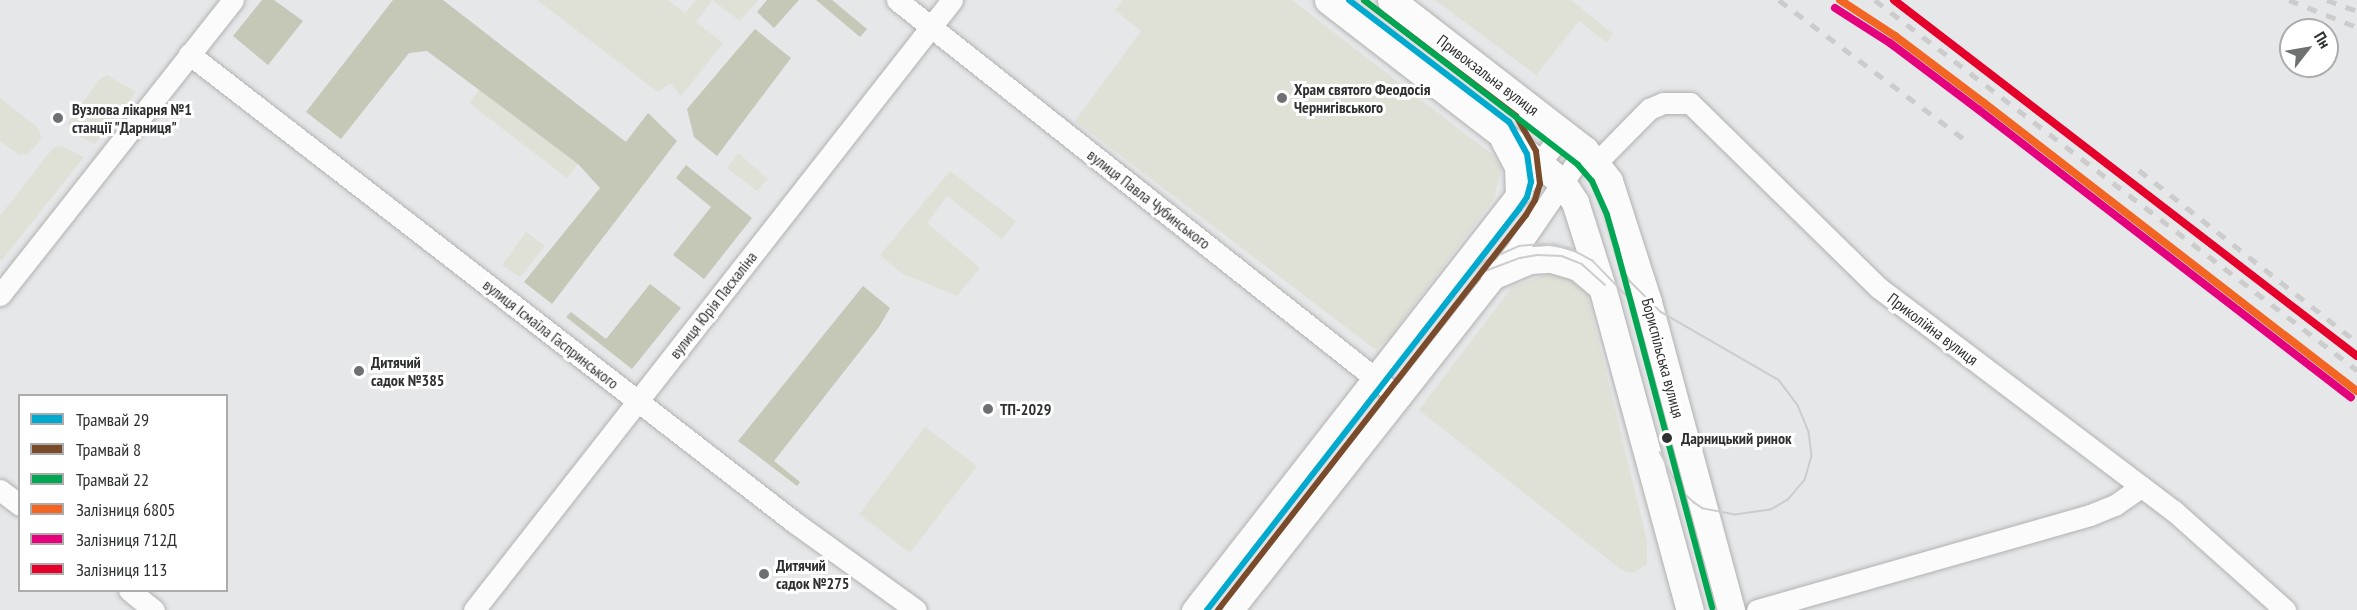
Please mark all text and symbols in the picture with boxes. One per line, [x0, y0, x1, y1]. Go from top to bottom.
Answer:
north arrow [2279, 18, 2339, 78]
text: Пн [2310, 28, 2335, 52]
street label: Привокзальна вулиця [1433, 31, 1543, 119]
place label: Храм святого Феодосія Чернигівського [1294, 79, 1431, 117]
marker: Храм святого Феодосія Чернигівського [1275, 91, 1289, 105]
place label: Вузлова лікарня №1 станції "Дарниця" [72, 99, 192, 137]
marker: Вузлова лікарня №1 станції "Дарниця" [49, 109, 67, 127]
street label: вулиця Павла Чубинського [1084, 145, 1214, 253]
street label: вулиця Юрія Пасхаліна [665, 248, 761, 362]
street label: вулиця Ісмаїла Гаспринського [479, 275, 623, 393]
street label: Приколійна вулиця [1884, 289, 1982, 369]
street label: Бориспільська вулиця [1638, 296, 1688, 420]
place label: Дитячий садок №385 [371, 352, 444, 390]
marker: Дитячий садок №385 [352, 364, 366, 378]
legend [18, 394, 228, 592]
place label: ТП-2029 [1000, 399, 1051, 419]
marker: ТП-2029 [981, 402, 995, 416]
text: Трамвай 29 [76, 408, 149, 431]
place label: Дарницький ринок [1681, 428, 1792, 448]
marker: Дарницький ринок [1658, 429, 1676, 447]
text: Трамвай 8 [76, 438, 141, 461]
text: Трамвай 22 [76, 468, 149, 491]
text: Залізниця 6805 [76, 498, 175, 521]
text: Залізниця 712Д [76, 528, 177, 551]
place label: Дитячий садок №275 [776, 555, 849, 593]
text: Залізниця 113 [76, 558, 167, 581]
marker: Дитячий садок №275 [757, 567, 771, 581]

